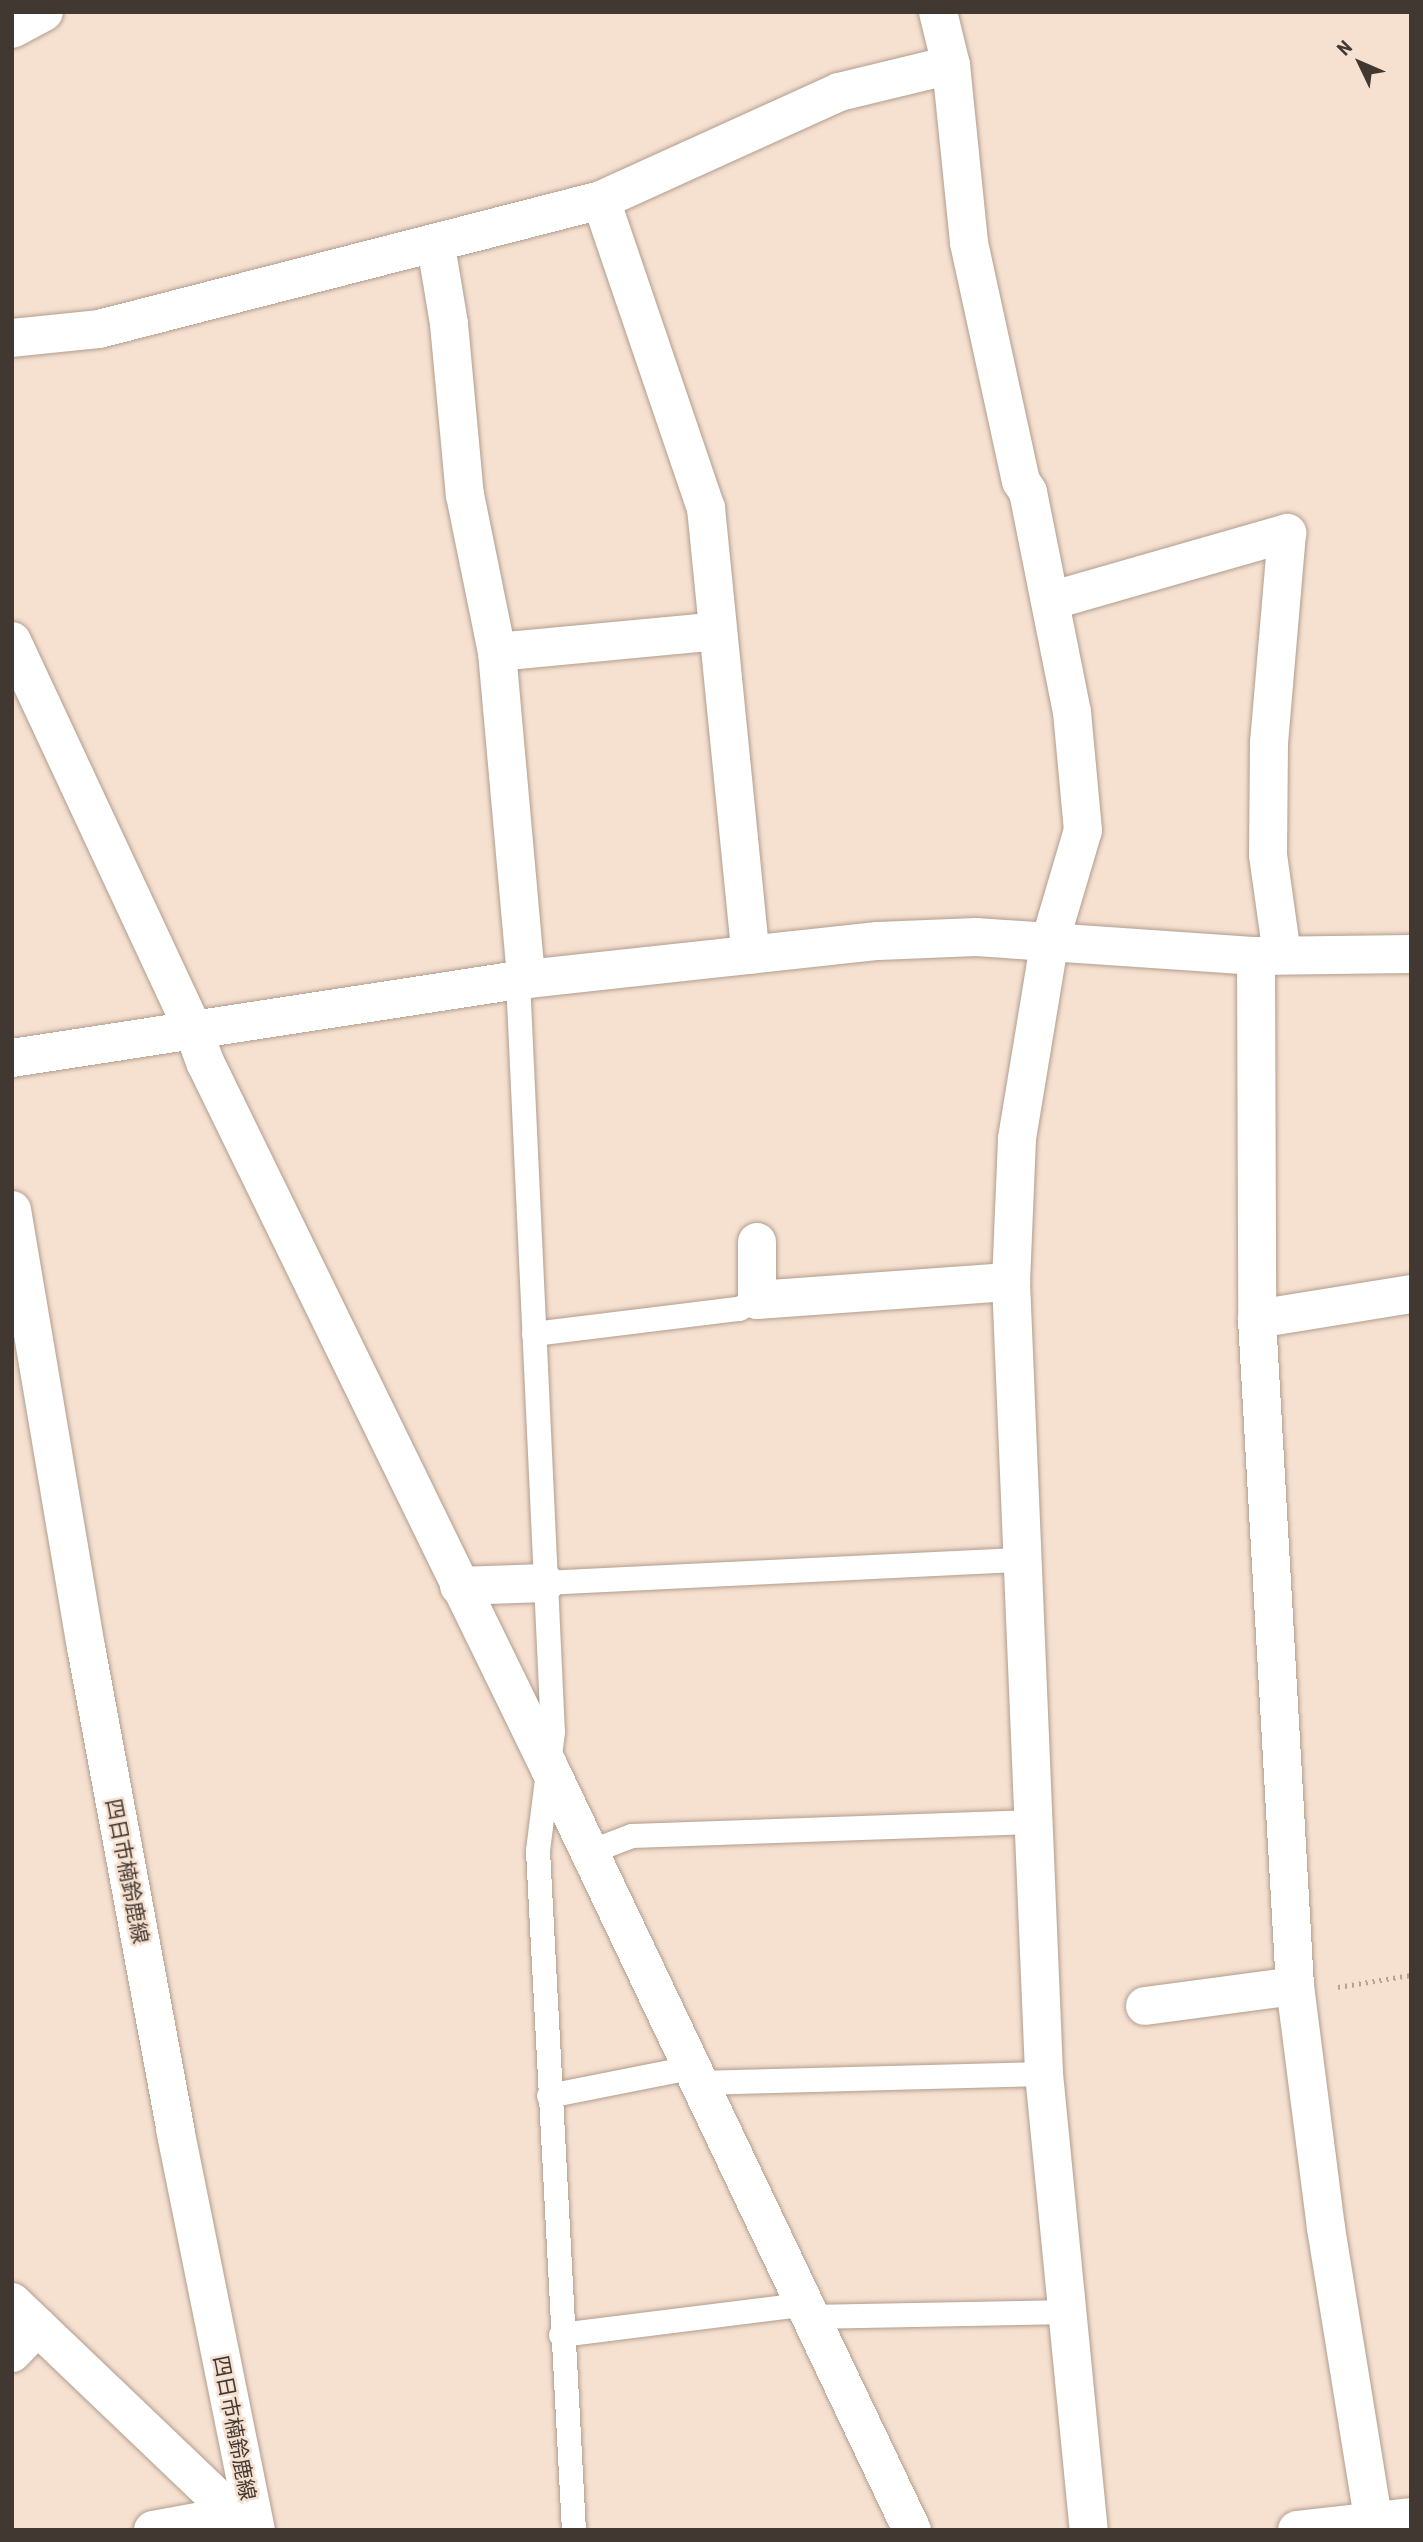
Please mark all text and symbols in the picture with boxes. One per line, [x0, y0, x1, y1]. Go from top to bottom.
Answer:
north arrow [1325, 28, 1395, 98]
text: N [1332, 36, 1357, 60]
street label: 四日市楠鈴鹿線 [101, 1796, 153, 1946]
street label: 四日市楠鈴鹿線 [208, 2353, 260, 2503]

